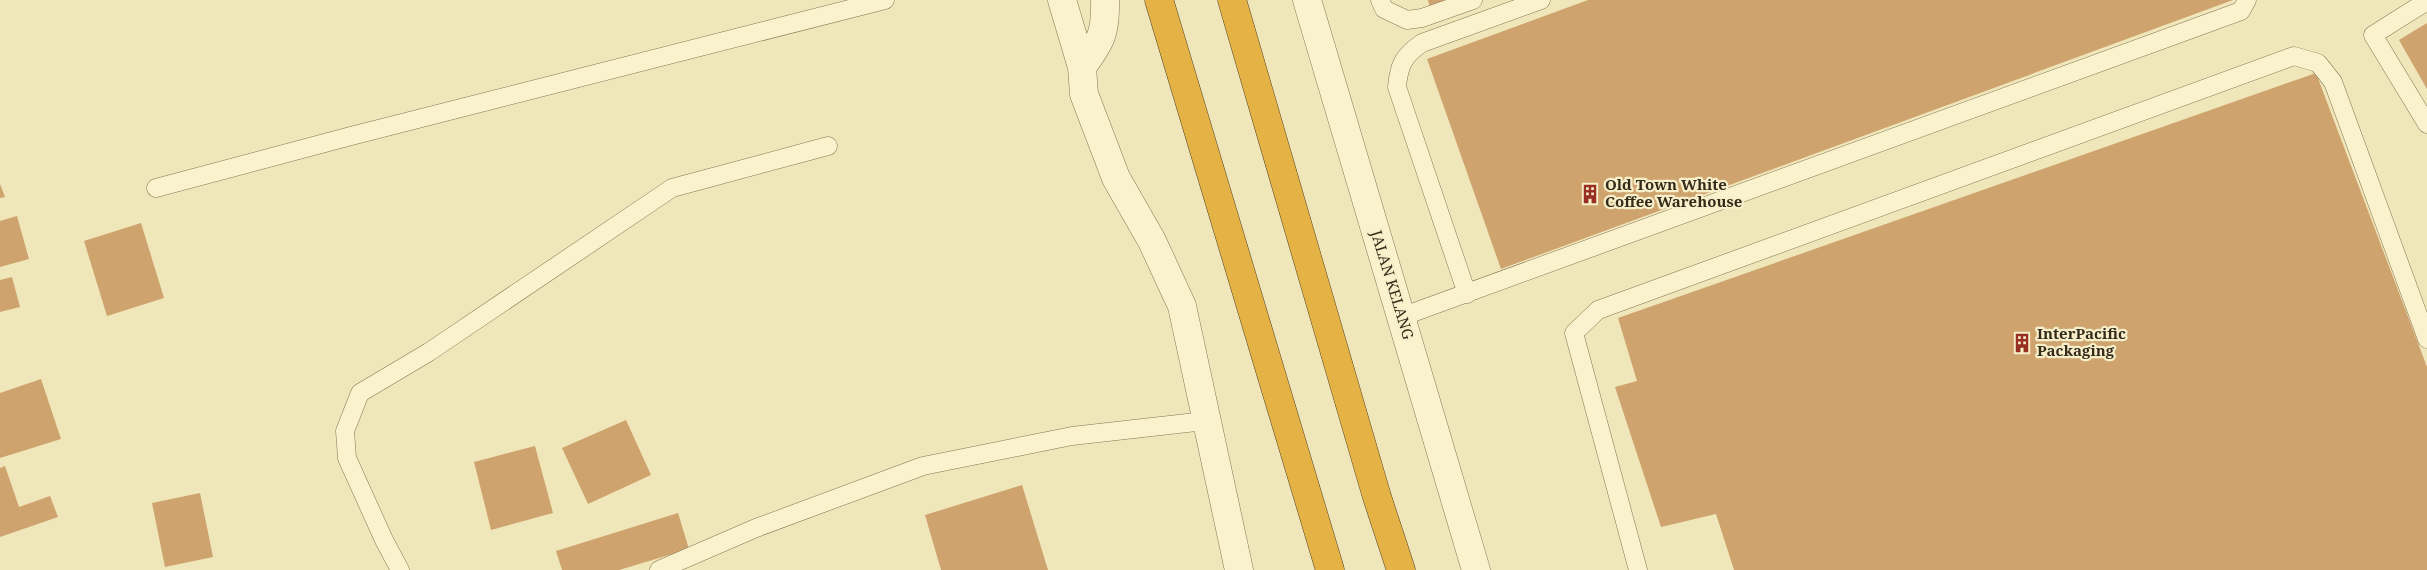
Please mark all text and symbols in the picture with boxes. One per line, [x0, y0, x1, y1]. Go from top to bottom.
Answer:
place label: Old Town White Coffee Warehouse [1605, 174, 1742, 211]
building icon: Old Town White Coffee Warehouse [1579, 183, 1601, 205]
street label: JALAN KELANG [1367, 227, 1419, 342]
place label: InterPacific Packaging [2037, 323, 2126, 360]
building icon: InterPacific Packaging [2011, 332, 2033, 354]

